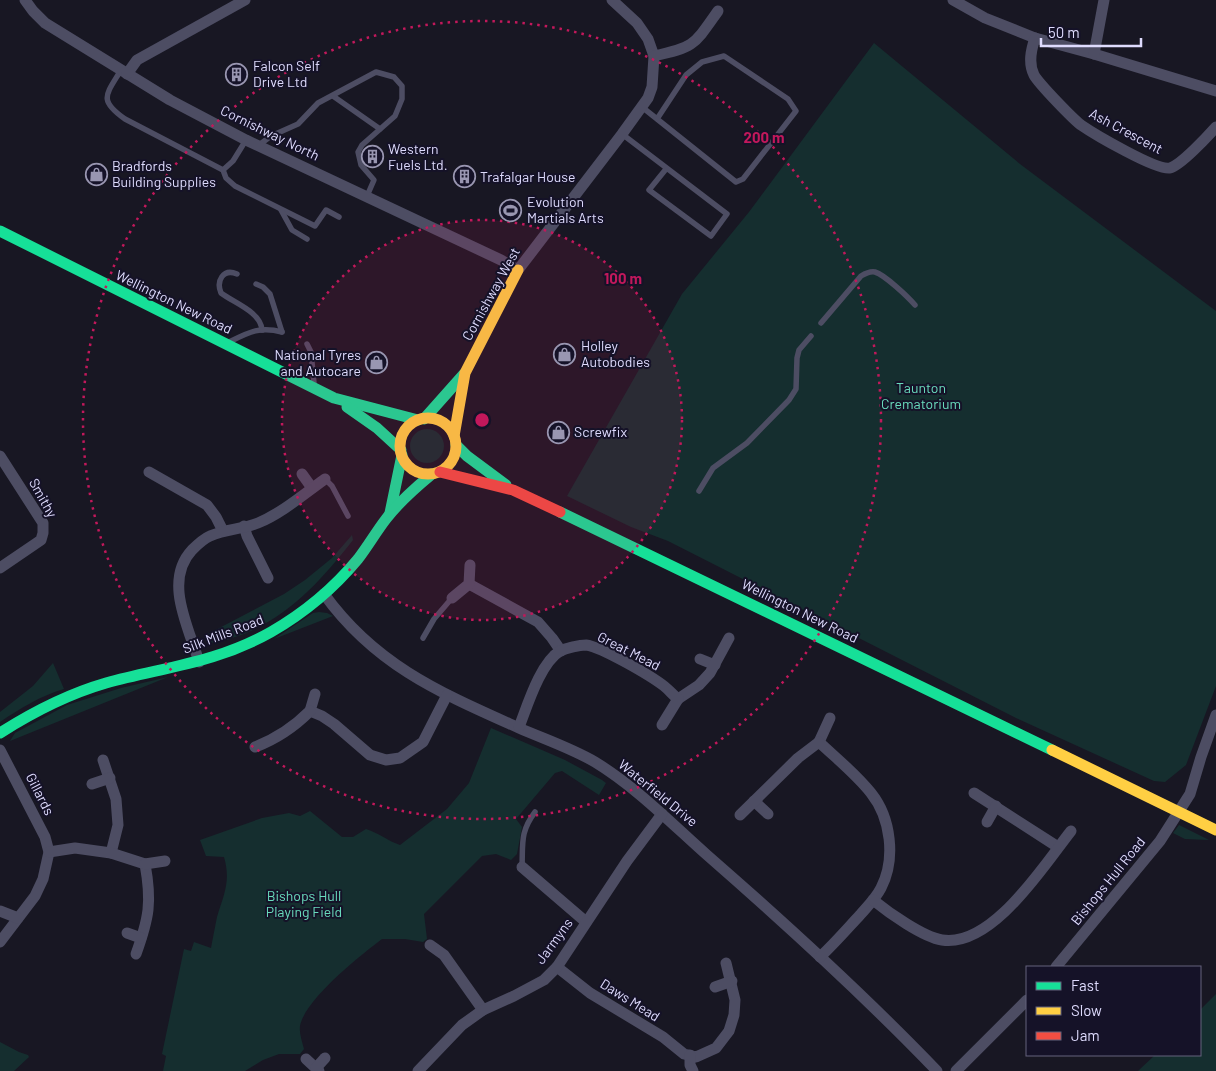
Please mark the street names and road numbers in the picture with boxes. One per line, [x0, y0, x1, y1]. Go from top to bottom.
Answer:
street label: Cornishway North [218, 101, 322, 164]
street label: Ash Crescent [1087, 104, 1166, 157]
street label: Cornishway West [458, 244, 523, 343]
street label: Wellington New Road [113, 266, 235, 337]
street label: Smithy [26, 475, 61, 521]
street label: Wellington New Road [739, 575, 861, 646]
street label: Silk Mills Road [180, 610, 266, 657]
street label: Great Mead [595, 627, 663, 674]
street label: Waterfield Drive [615, 755, 701, 830]
street label: Gillards [23, 770, 58, 818]
street label: Bishops Hull Road [1067, 833, 1148, 928]
street label: Jarmyns [531, 914, 576, 967]
street label: Daws Mead [597, 975, 663, 1025]

